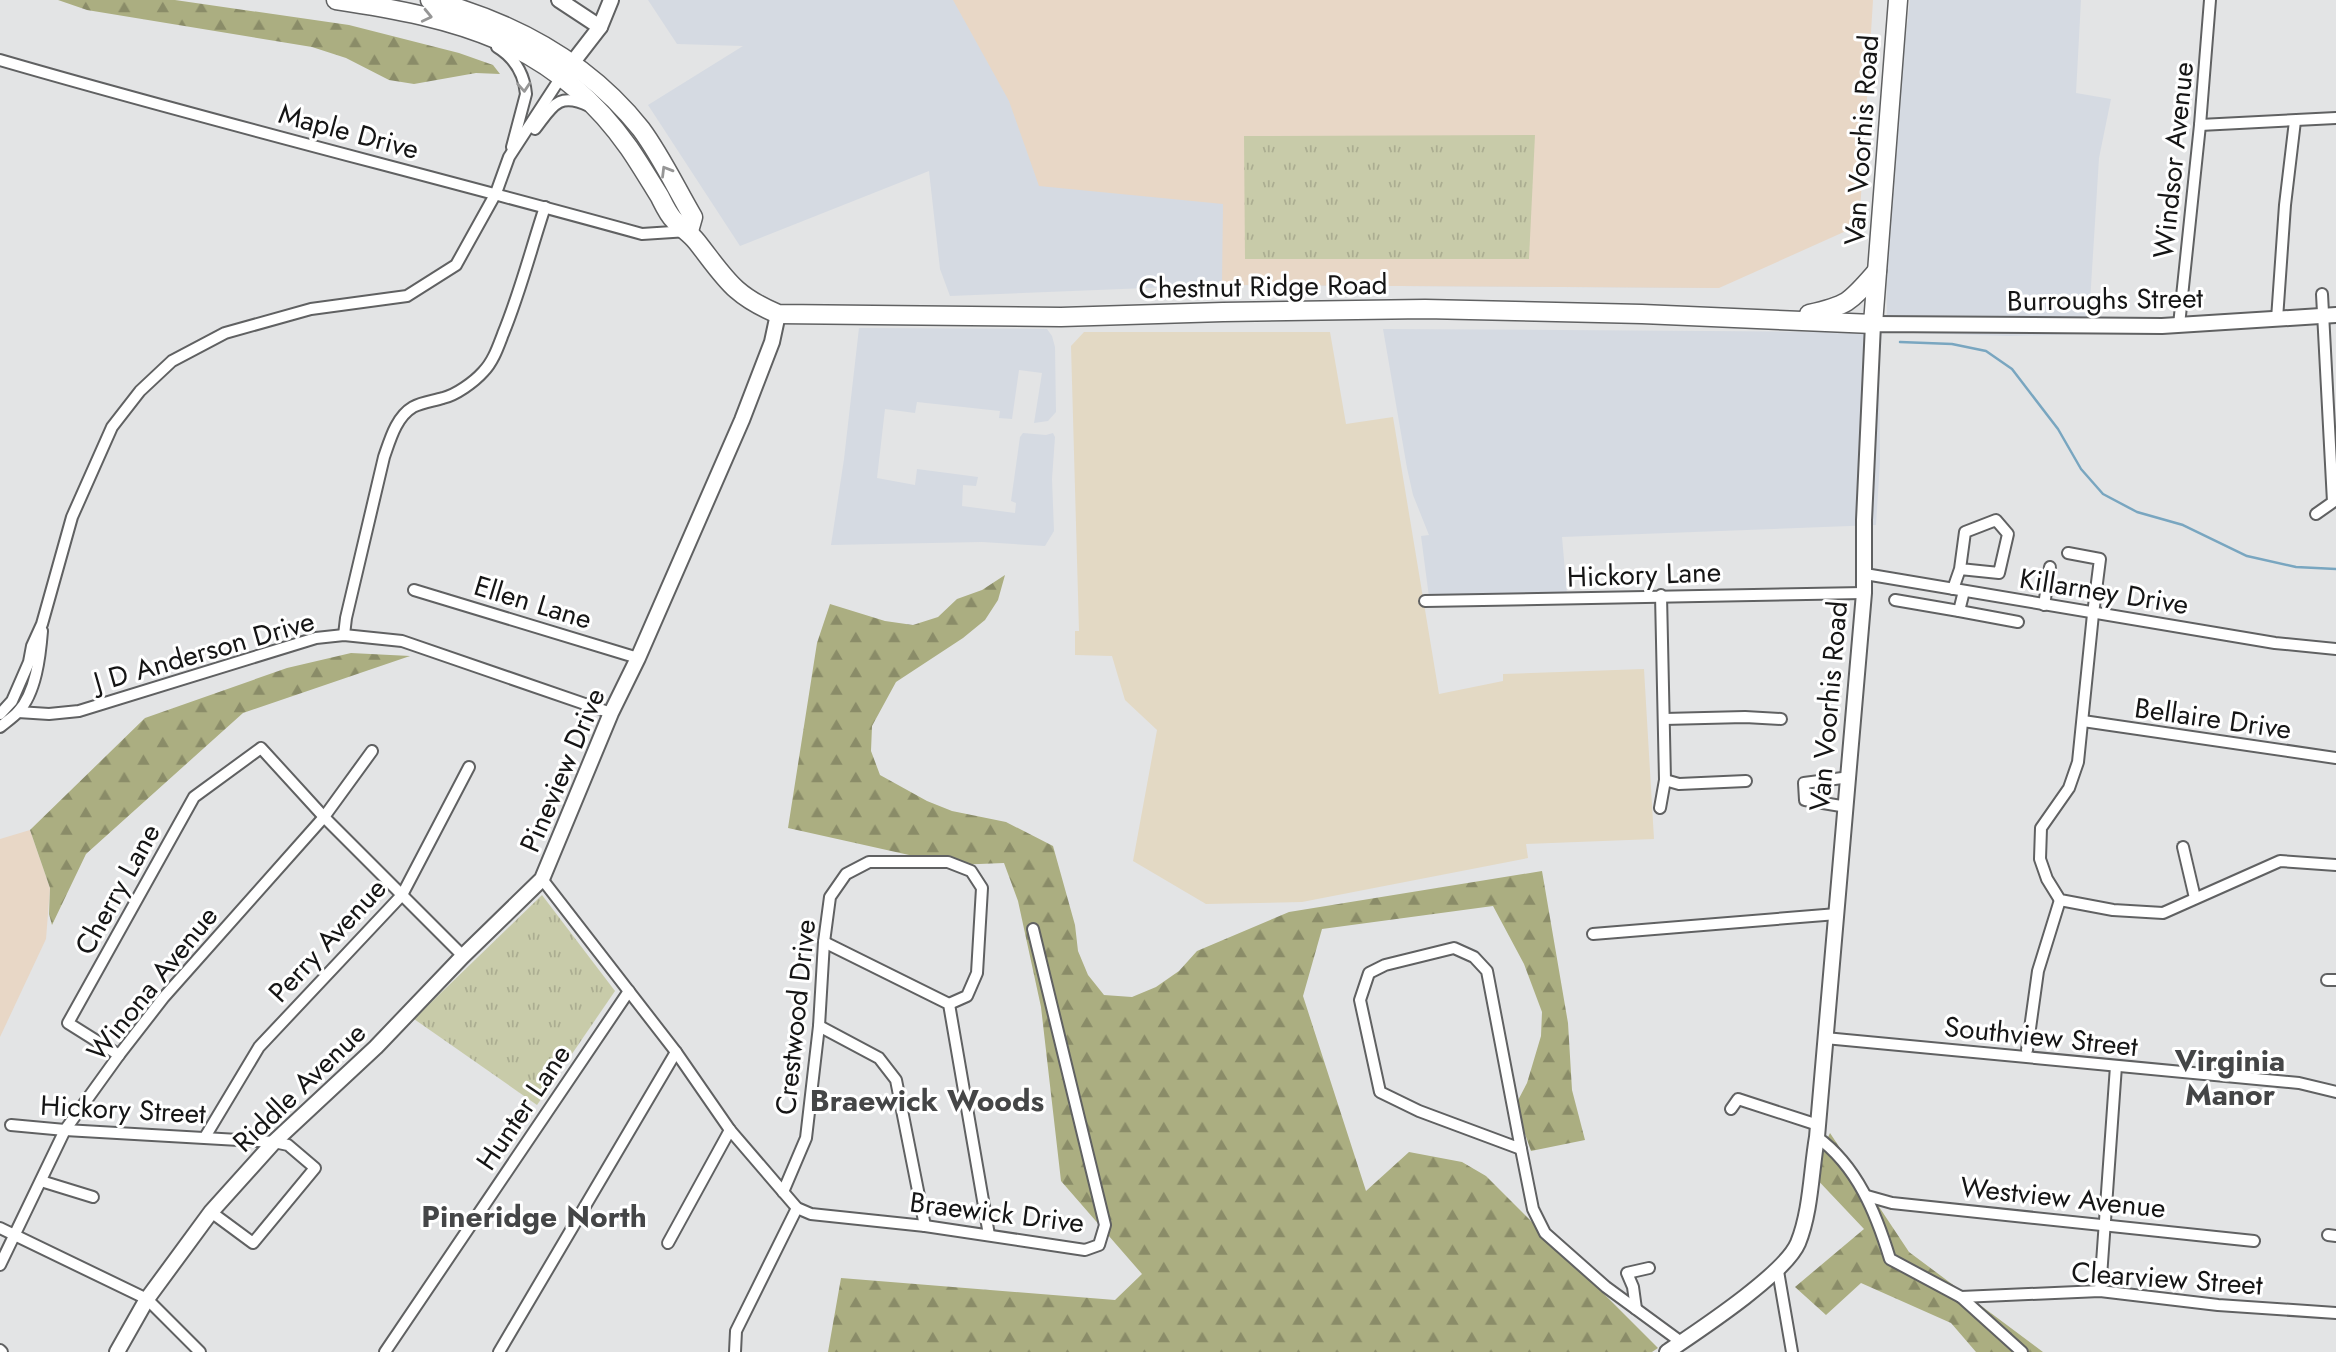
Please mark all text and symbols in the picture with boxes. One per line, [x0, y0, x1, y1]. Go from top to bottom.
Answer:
one-way arrow [421, 8, 433, 22]
street label: Van Voorhis Road [1834, 33, 1889, 247]
street label: Windsor Avenue [2143, 60, 2204, 260]
one-way arrow [516, 82, 531, 93]
street label: Maple Drive [274, 93, 424, 170]
one-way arrow [661, 165, 674, 178]
street label: Chestnut Ridge Road [1138, 264, 1388, 309]
street label: Burroughs Street [2007, 277, 2204, 322]
street label: Hickory Lane [1566, 551, 1722, 598]
street label: Killarney Drive [2016, 558, 2191, 625]
street label: Ellen Lane [469, 565, 597, 640]
street label: Van Voorhis Road [1799, 599, 1858, 813]
street label: J D Anderson Drive [85, 600, 319, 704]
street label: Pineview Drive [509, 682, 615, 859]
street label: Bellaire Drive [2132, 687, 2294, 750]
street label: Cherry Lane [65, 816, 170, 962]
street label: Perry Avenue [259, 869, 396, 1012]
street label: Winona Avenue [77, 897, 228, 1070]
street label: Crestwood Drive [765, 917, 826, 1117]
street label: Southview Street [1942, 1006, 2140, 1067]
street label: Riddle Avenue [223, 1013, 375, 1162]
street label: Hunter Lane [466, 1036, 581, 1178]
district label: Virginia Manor [2174, 1039, 2285, 1116]
district label: Braewick Woods [810, 1079, 1044, 1122]
street label: Hickory Street [39, 1085, 207, 1134]
street label: Westview Avenue [1958, 1166, 2168, 1229]
street label: Braewick Drive [907, 1181, 1086, 1244]
district label: Pineridge North [421, 1195, 647, 1238]
street label: Clearview Street [2070, 1251, 2264, 1306]

